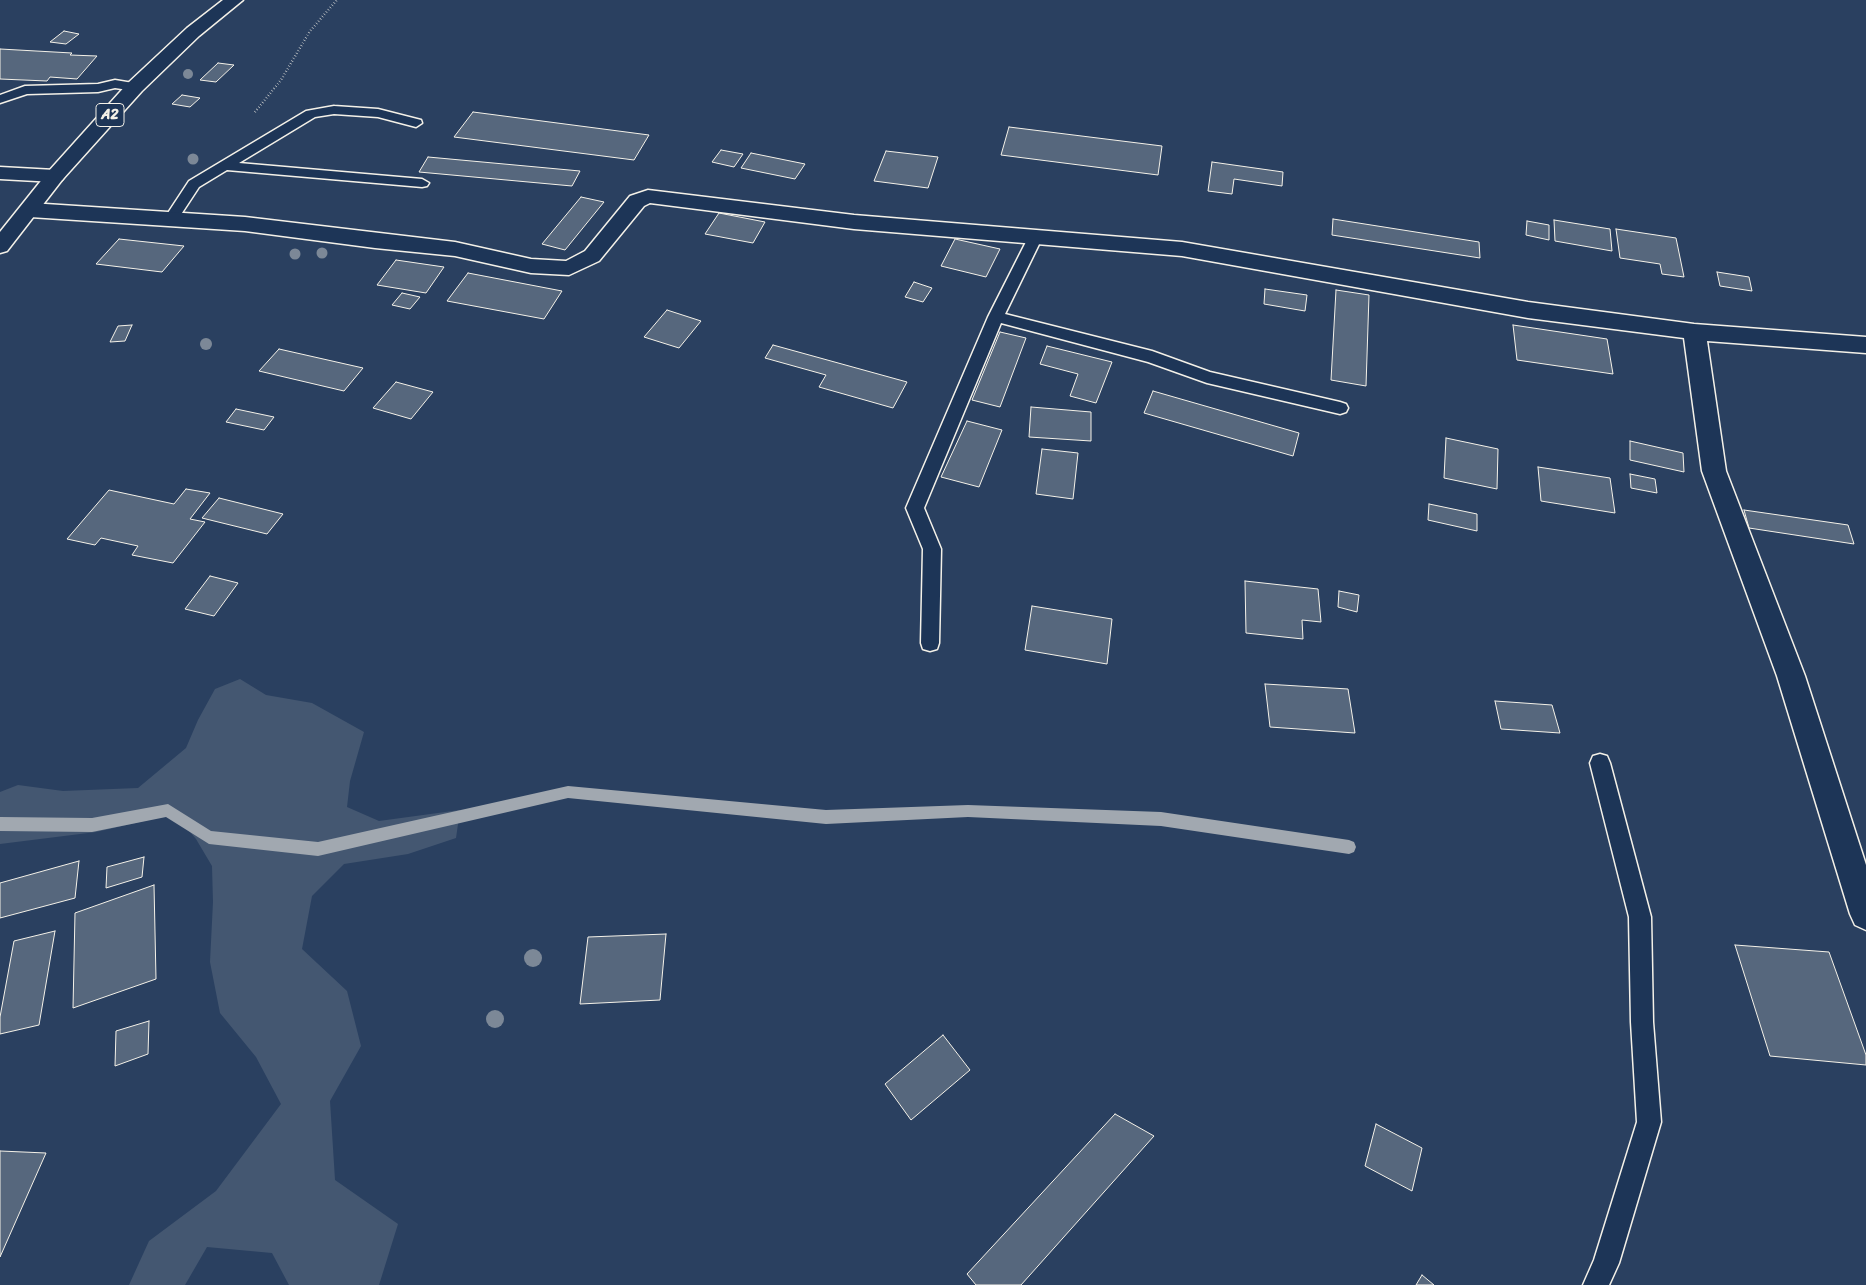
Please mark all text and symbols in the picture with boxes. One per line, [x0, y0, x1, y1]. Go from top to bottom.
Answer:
road number: A2 [96, 104, 124, 126]

